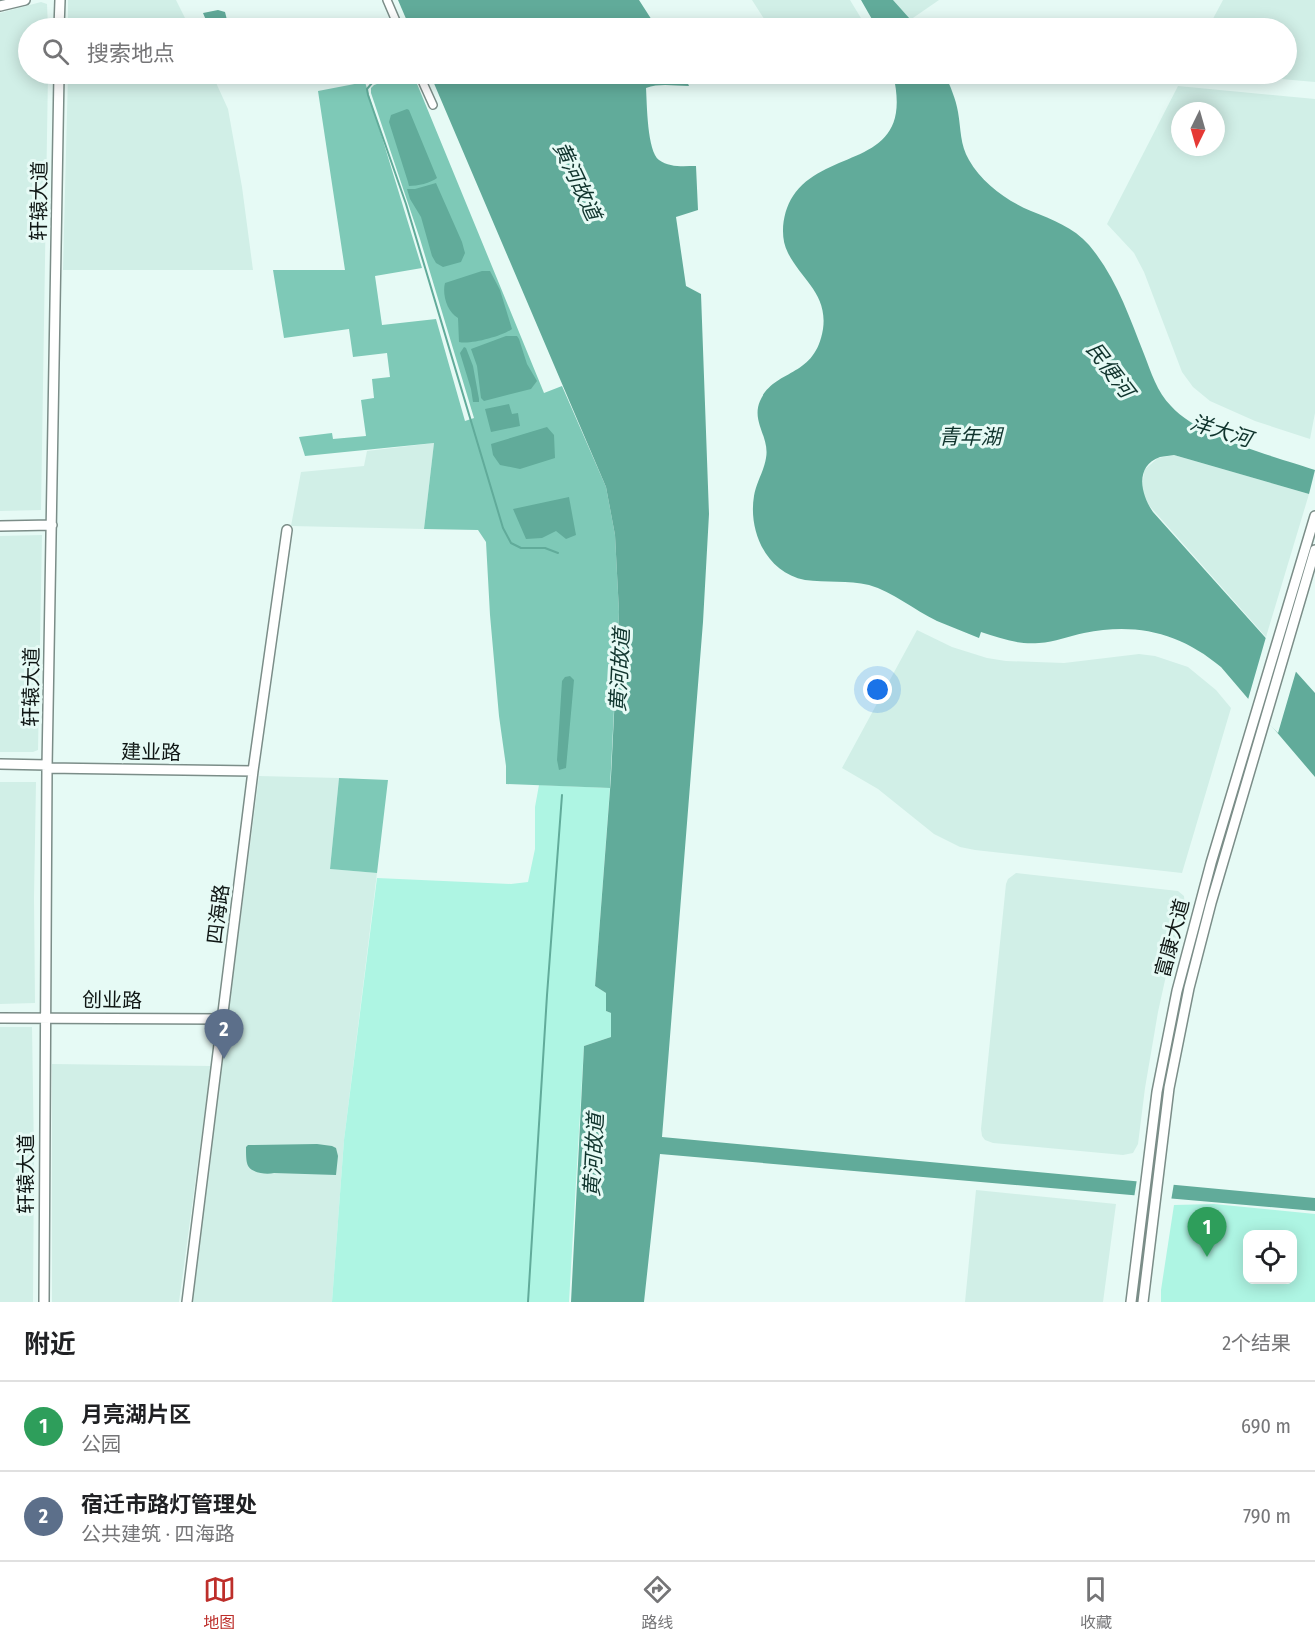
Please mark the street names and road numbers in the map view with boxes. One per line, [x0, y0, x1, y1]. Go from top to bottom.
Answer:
street label: 轩辕大道 [26, 161, 52, 241]
street label: 轩辕大道 [18, 647, 44, 727]
street label: 建业路 [121, 739, 181, 765]
street label: 四海路 [202, 883, 234, 945]
street label: 富康大道 [1150, 896, 1194, 980]
street label: 创业路 [82, 987, 142, 1013]
street label: 轩辕大道 [14, 1134, 38, 1214]

